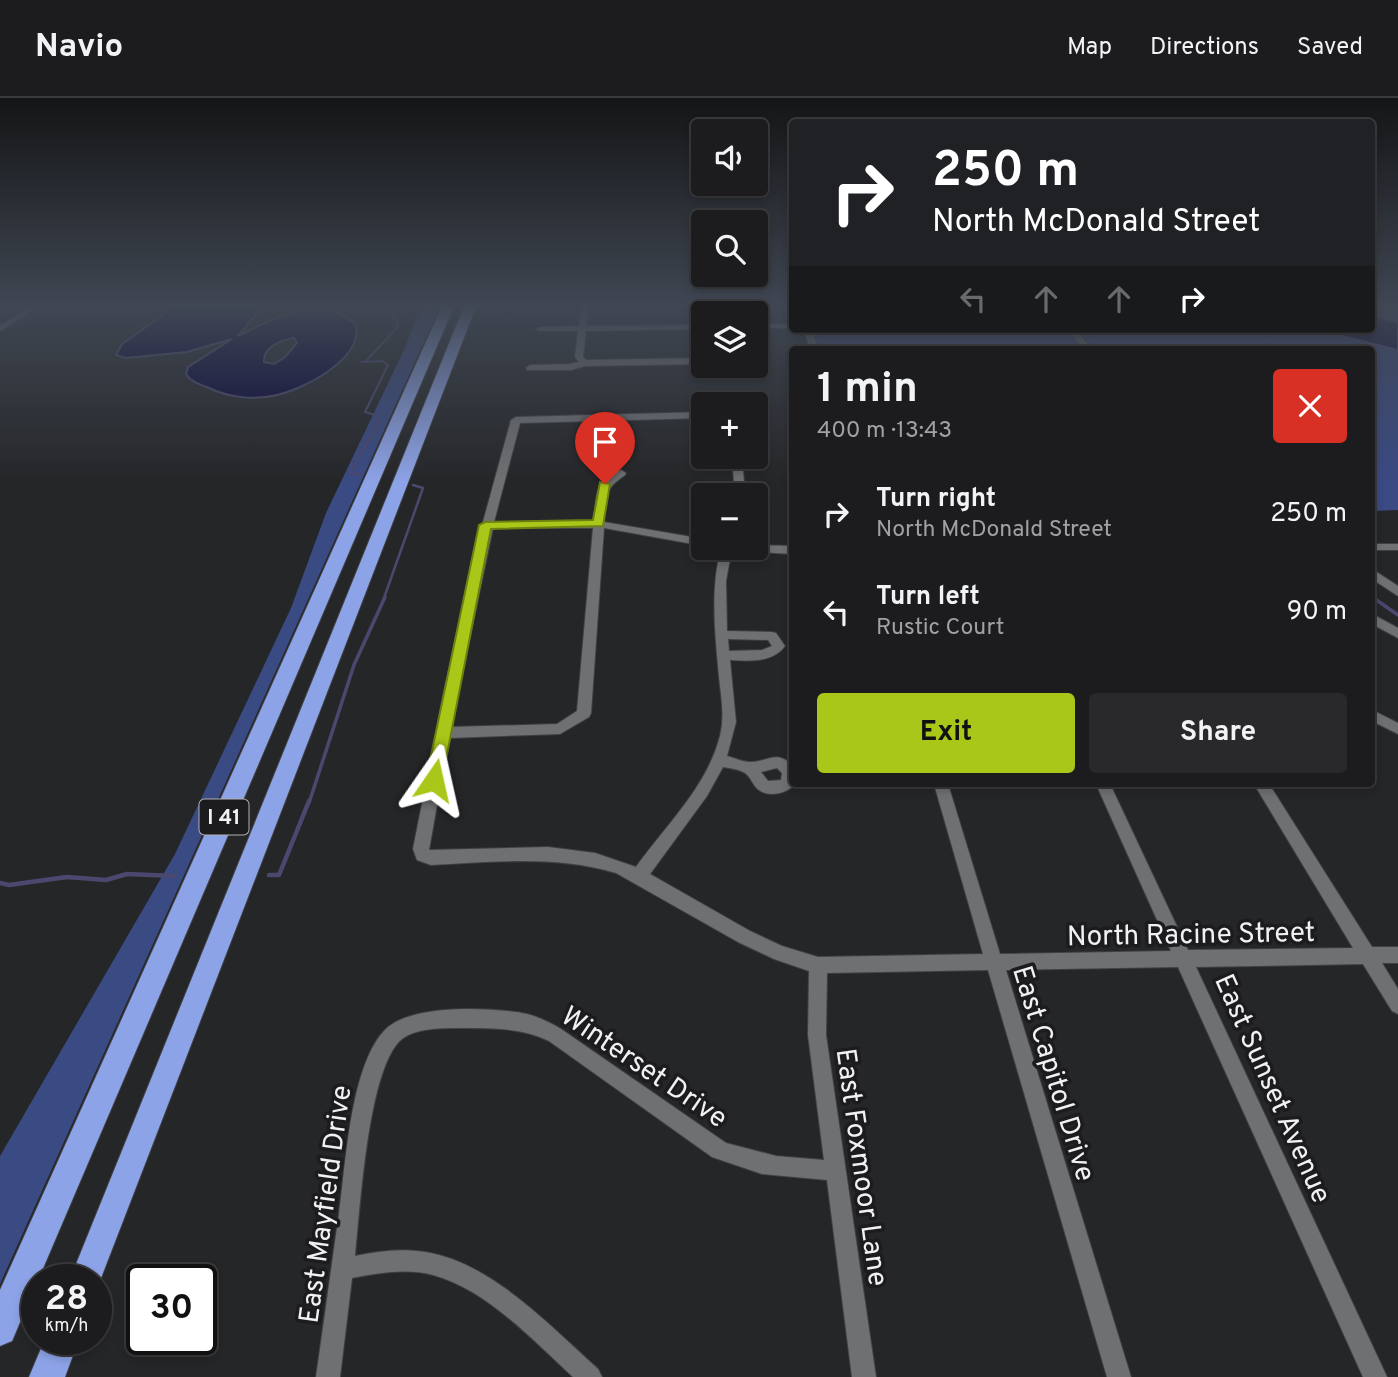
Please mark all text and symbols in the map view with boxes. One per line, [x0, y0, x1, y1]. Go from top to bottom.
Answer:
text: Navio [35, 27, 123, 69]
text: Map [1067, 33, 1112, 63]
text: Directions [1150, 33, 1259, 63]
text: Saved [1297, 33, 1363, 63]
map controls [691, 119, 768, 560]
button: sound [691, 119, 768, 196]
text: 250 m [932, 142, 1079, 204]
icon: right [817, 147, 908, 238]
text: North McDonald Street [932, 203, 1260, 243]
button: search [691, 210, 768, 287]
icon: left [954, 280, 992, 318]
icon: ahead [1027, 280, 1065, 318]
icon: ahead [1100, 280, 1138, 318]
icon: right [1173, 280, 1211, 318]
button: layers [691, 301, 768, 378]
text: 1 min [817, 364, 918, 417]
button: close [1273, 369, 1347, 443]
button: + [691, 392, 768, 469]
pin [575, 412, 635, 484]
text: 400 m · 13:43 [817, 417, 952, 446]
icon: arrive [586, 423, 624, 461]
button: − [691, 483, 768, 560]
text: Turn right [876, 483, 996, 516]
icon: right [817, 495, 855, 533]
text: 250 m [1270, 498, 1347, 531]
text: North McDonald Street [876, 516, 1112, 545]
text: Turn left [876, 581, 980, 614]
icon: left [817, 593, 855, 631]
text: 90 m [1287, 596, 1347, 629]
text: Rustic Court [876, 614, 1004, 643]
button: Exit [817, 693, 1075, 773]
button: Share [1089, 693, 1347, 773]
position arrow [397, 743, 471, 817]
road number: I 41 [200, 800, 248, 834]
street label: North Racine Street [1066, 916, 1316, 956]
street label: East Capitol Drive [1002, 962, 1102, 1186]
street label: East Sunset Avenue [1205, 969, 1338, 1209]
street label: Winterset Drive [553, 999, 734, 1137]
street label: East Foxmoor Lane [826, 1046, 895, 1289]
street label: East Mayfield Drive [292, 1083, 361, 1326]
speed limit sign: 30 [126, 1264, 217, 1355]
text: 28 [45, 1278, 88, 1322]
text: km/h [45, 1315, 88, 1338]

